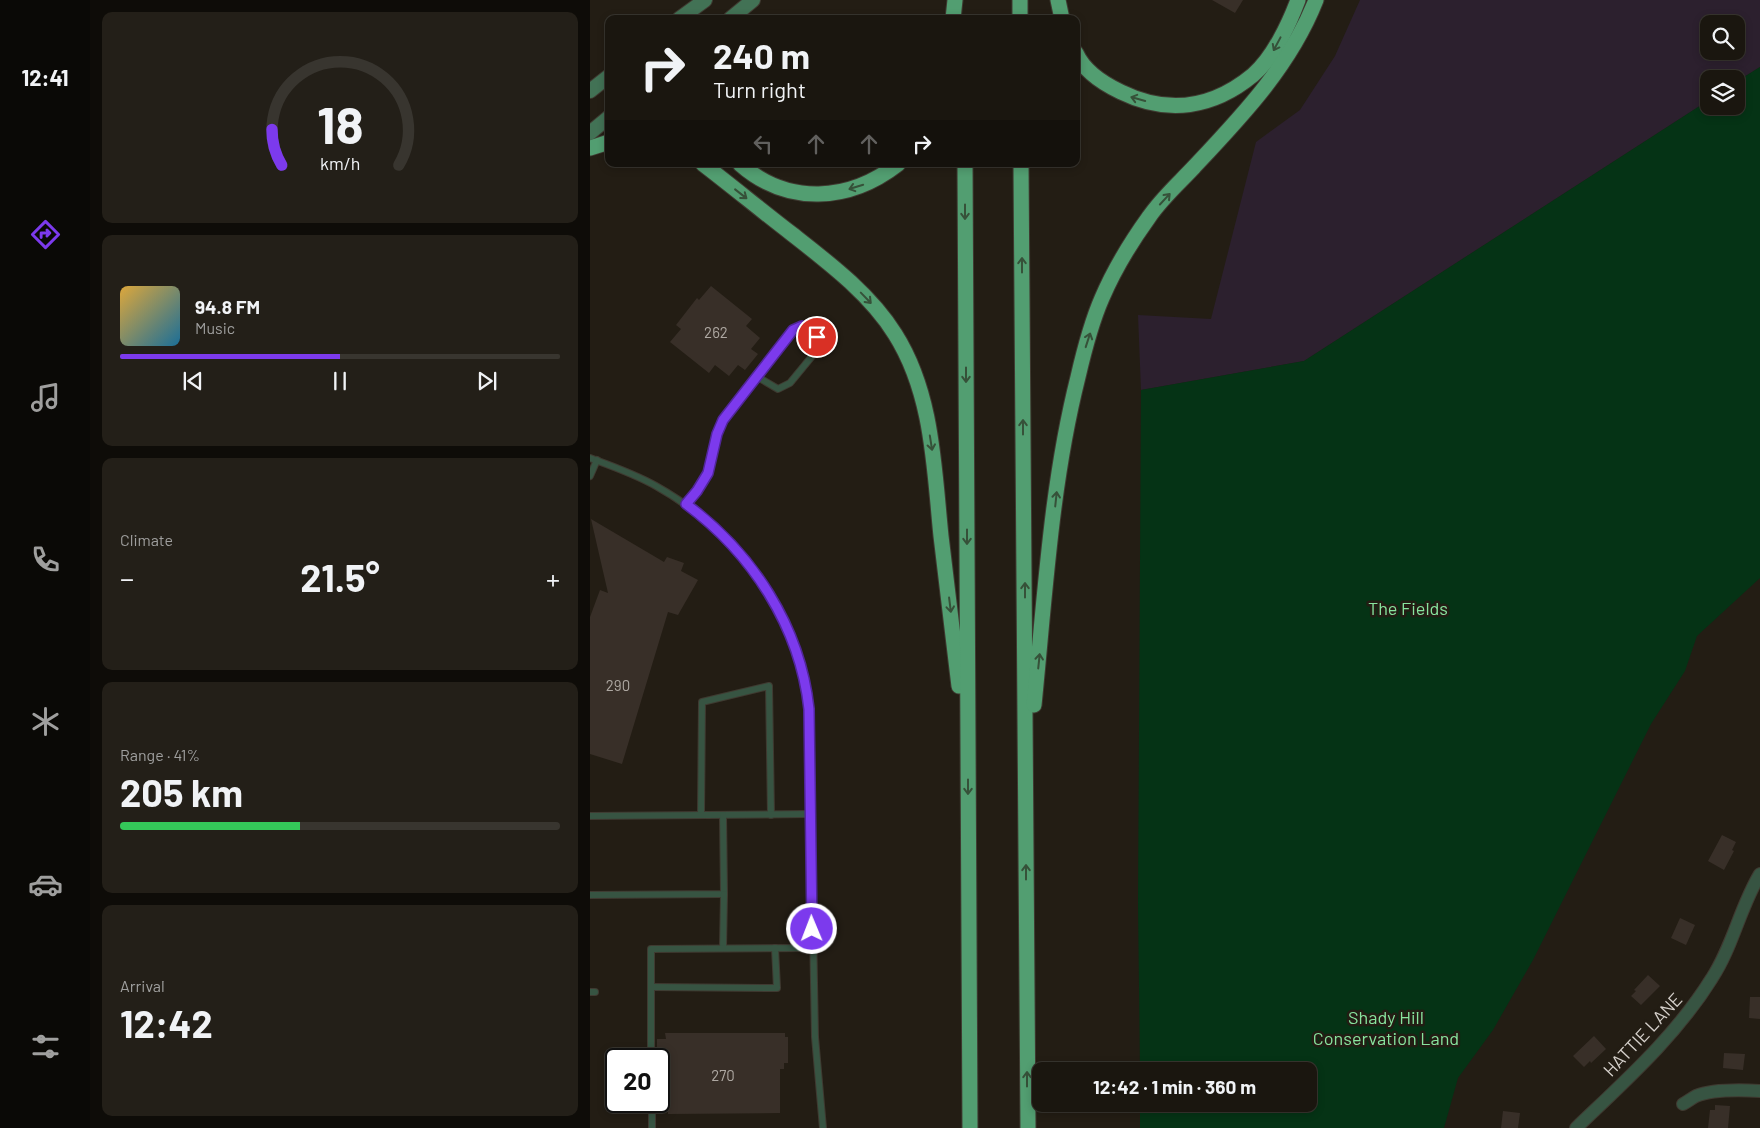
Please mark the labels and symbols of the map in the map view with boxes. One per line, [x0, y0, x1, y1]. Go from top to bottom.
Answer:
one-way arrow [1272, 36, 1282, 51]
one-way arrow [1131, 93, 1147, 103]
one-way arrow [848, 183, 864, 193]
one-way arrow [734, 188, 747, 199]
one-way arrow [1159, 192, 1171, 205]
one-way arrow [960, 204, 970, 220]
one-way arrow [1017, 257, 1027, 274]
one-way arrow [860, 292, 872, 304]
pin [796, 316, 838, 358]
house number: 262 [704, 323, 728, 341]
one-way arrow [1084, 333, 1093, 348]
one-way arrow [961, 366, 971, 383]
one-way arrow [1018, 420, 1028, 436]
one-way arrow [926, 435, 936, 451]
one-way arrow [1051, 491, 1060, 507]
one-way arrow [962, 529, 972, 545]
one-way arrow [1020, 582, 1030, 598]
one-way arrow [945, 596, 955, 612]
park label: The Fields [1368, 597, 1448, 619]
one-way arrow [1034, 653, 1044, 669]
house number: 290 [606, 676, 630, 694]
one-way arrow [963, 779, 973, 795]
one-way arrow [1021, 864, 1031, 880]
position arrow [785, 902, 837, 954]
street label: HATTIE LANE [1598, 988, 1686, 1081]
park label: Shady Hill Conservation Land [1313, 1006, 1459, 1049]
speed limit sign: 20 [605, 1048, 670, 1113]
house number: 270 [711, 1066, 735, 1084]
one-way arrow [1022, 1072, 1032, 1088]

